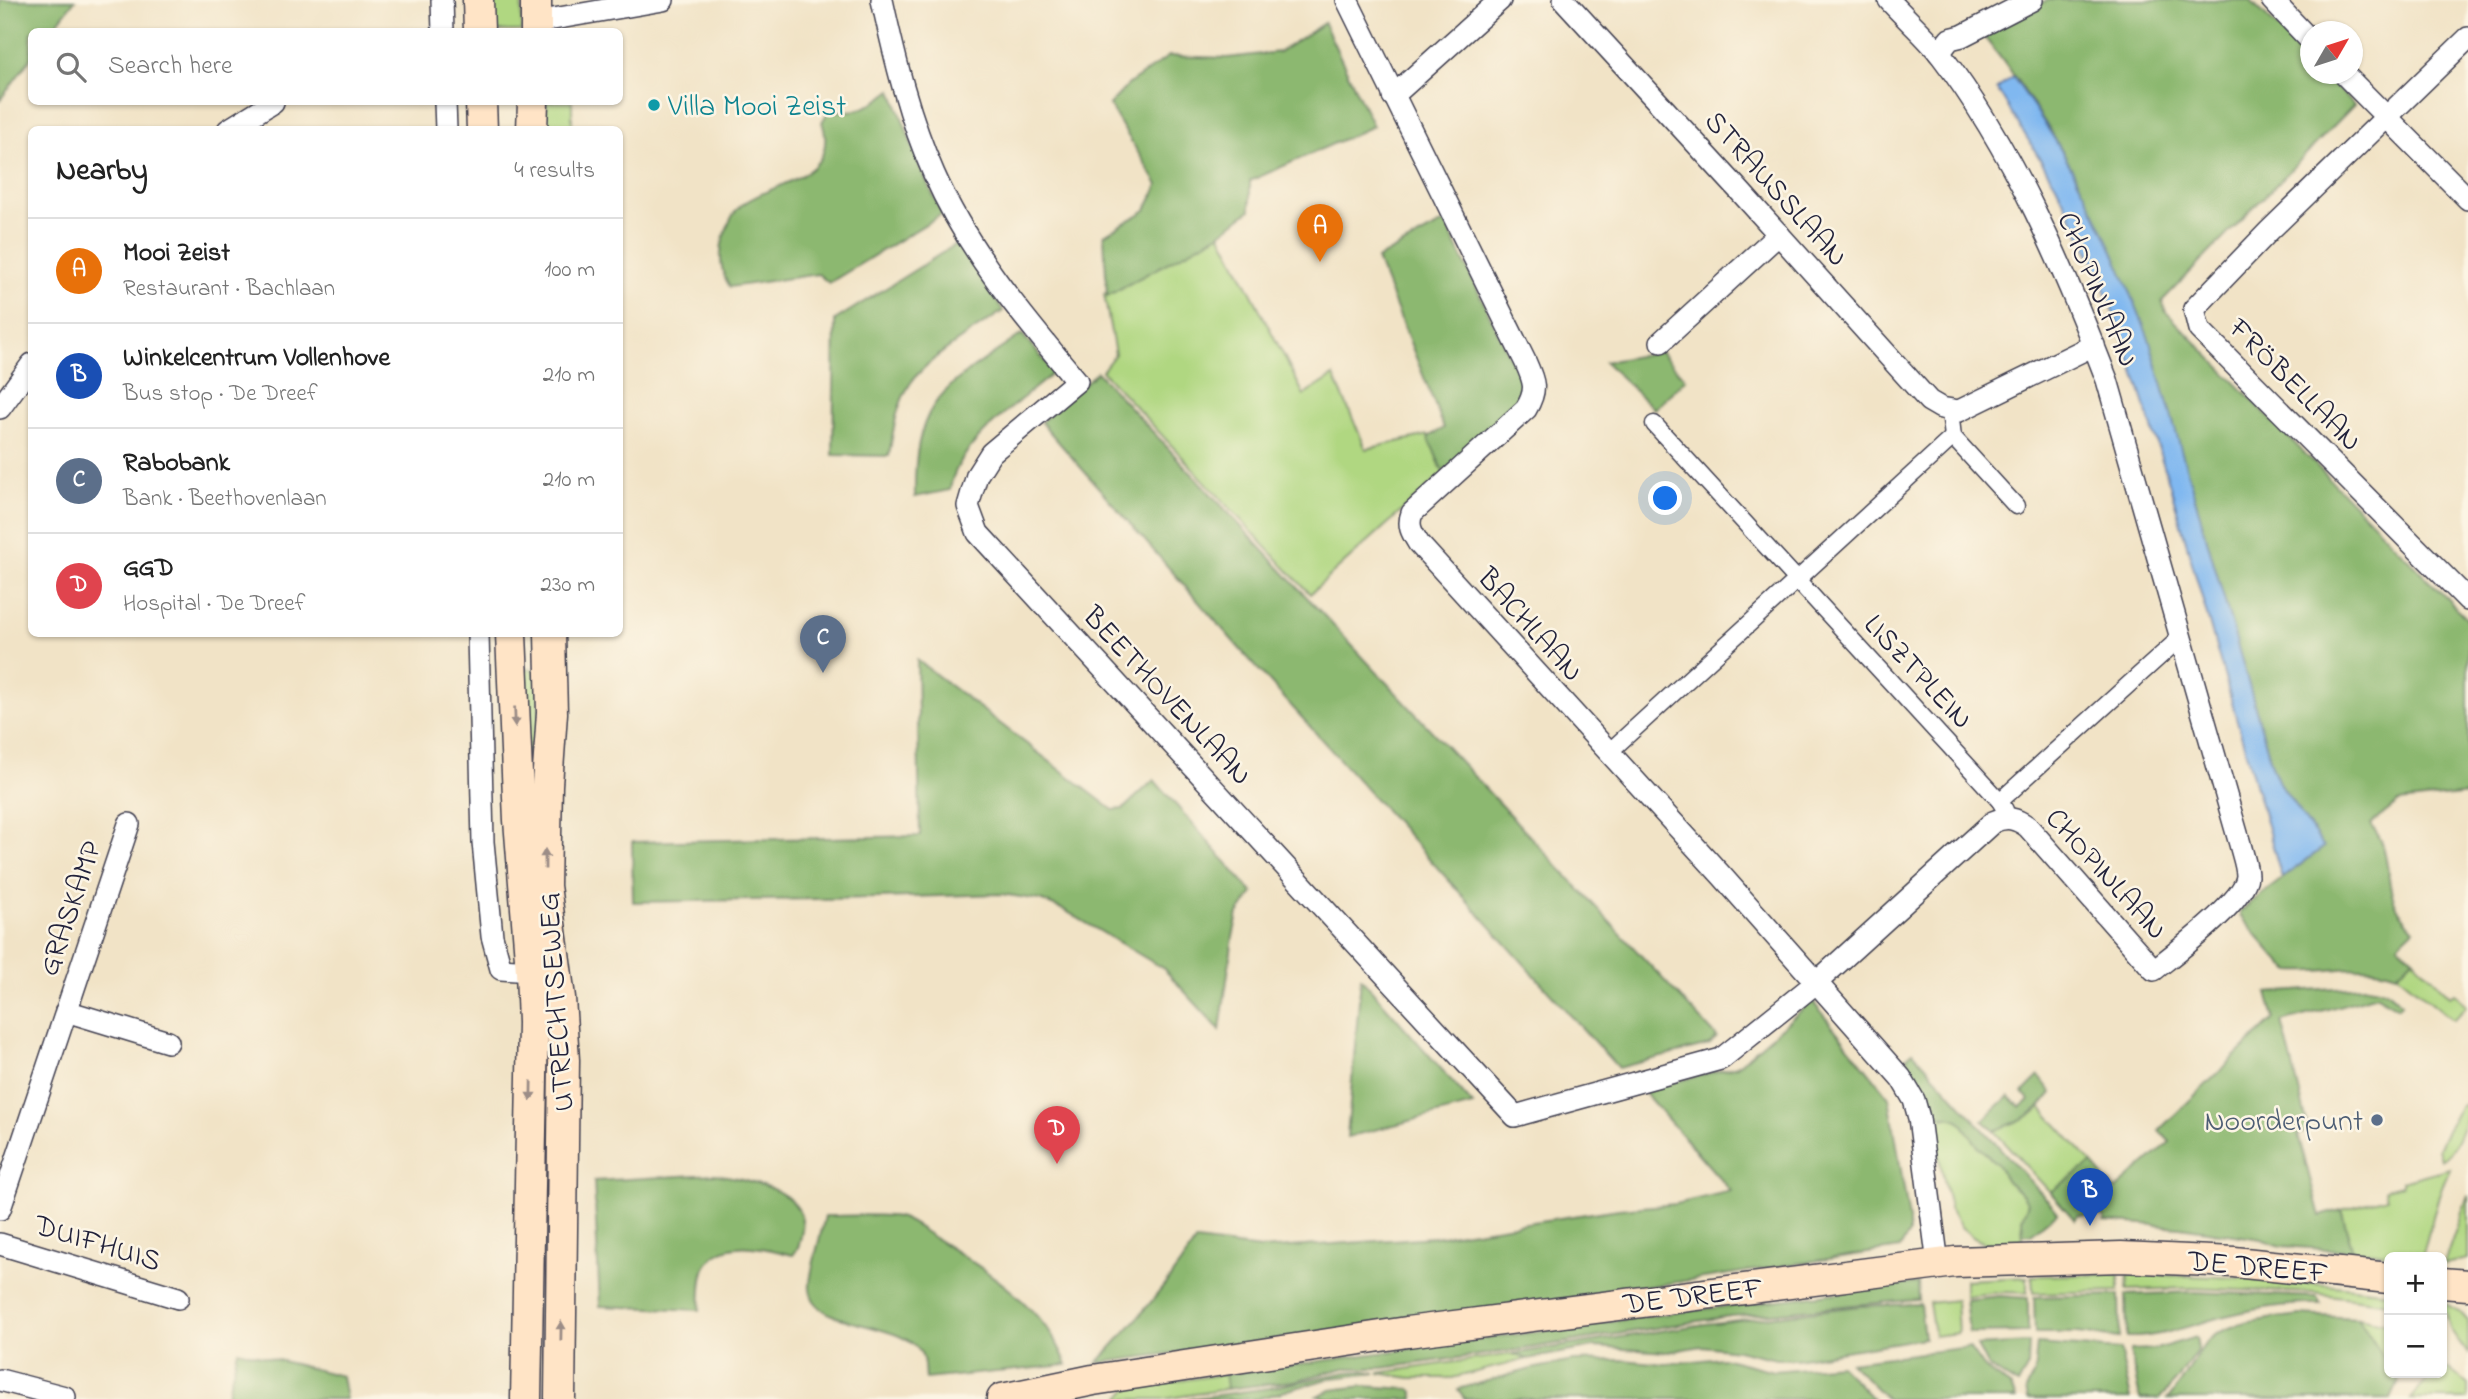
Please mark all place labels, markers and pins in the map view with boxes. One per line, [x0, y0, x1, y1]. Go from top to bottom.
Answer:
place label: Villa Mooi Zeist [667, 86, 846, 130]
marker: Villa Mooi Zeist [646, 97, 662, 113]
pin: A [1297, 204, 1343, 262]
pin: C [800, 615, 846, 673]
place label: Noorderpunt [2204, 1101, 2363, 1145]
pin: D [1034, 1106, 1080, 1164]
marker: Noorderpunt [2369, 1112, 2385, 1128]
pin: B [2067, 1168, 2113, 1226]

